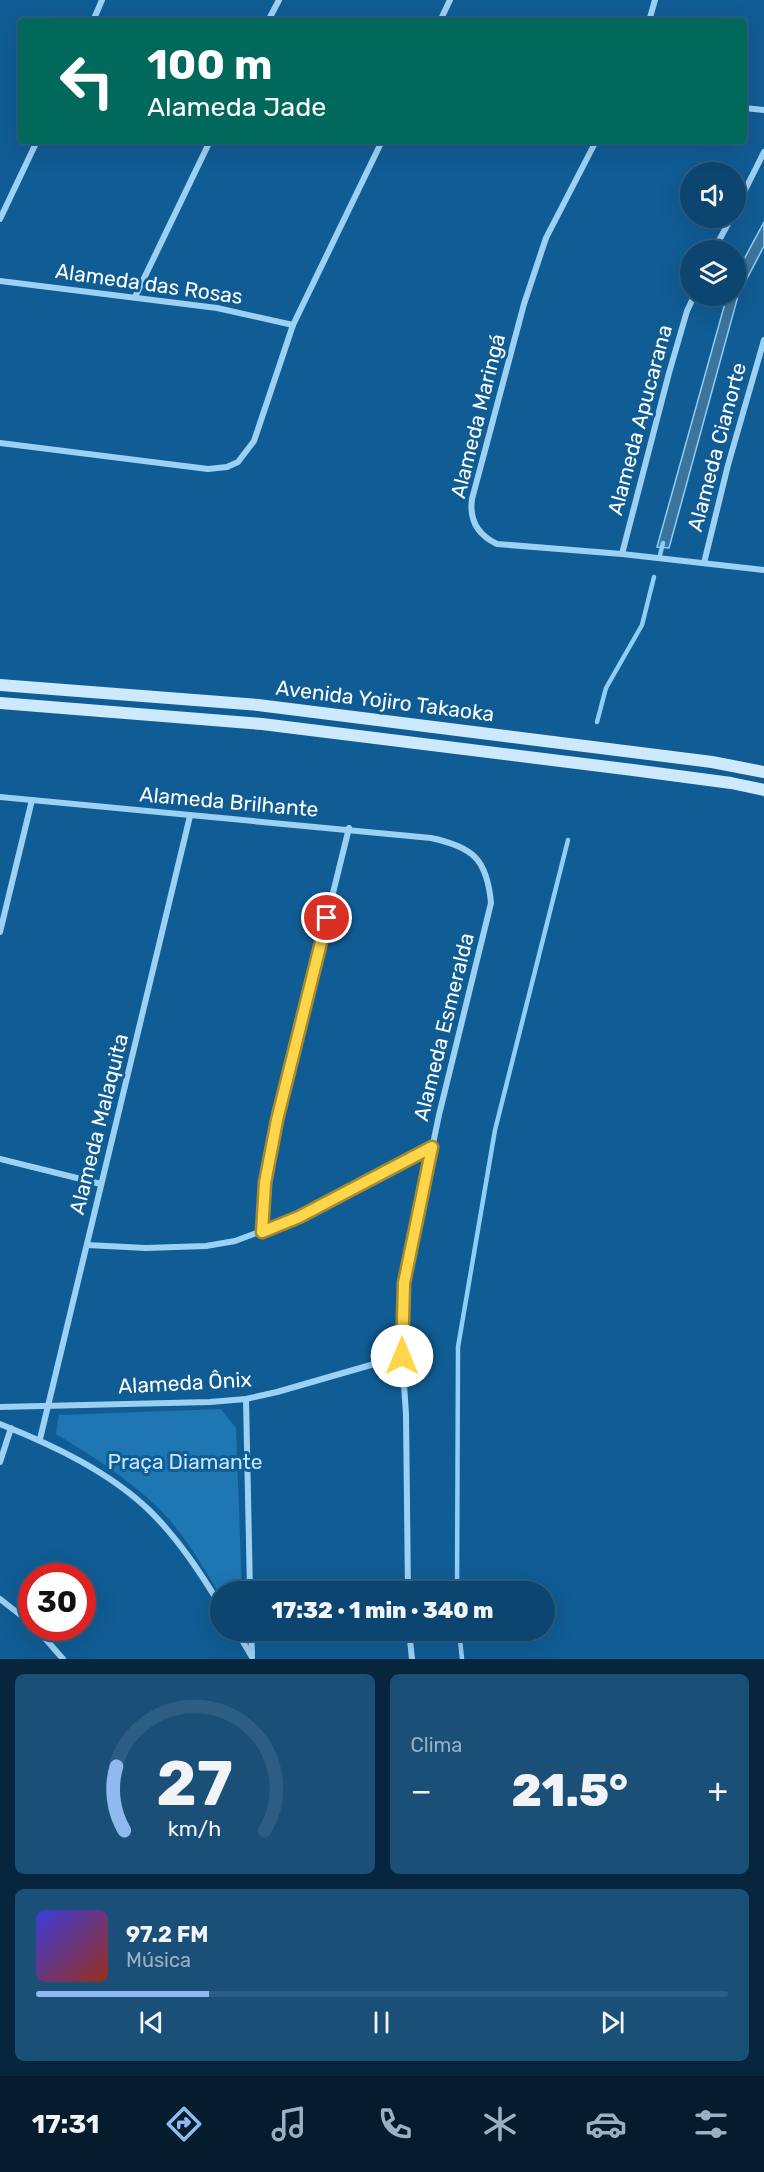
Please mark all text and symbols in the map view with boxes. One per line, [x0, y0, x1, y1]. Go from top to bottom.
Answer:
text: 100 m [147, 40, 272, 90]
icon: left [48, 42, 126, 120]
text: Alameda Jade [147, 91, 326, 123]
map controls [680, 162, 746, 306]
button: sound [680, 162, 746, 228]
button: layers [680, 240, 746, 306]
street label: Alameda das Rosas [54, 258, 244, 309]
street label: Alameda Apucarana [602, 322, 677, 518]
street label: Alameda Maringá [445, 331, 510, 501]
street label: Alameda Cianorte [682, 360, 751, 534]
street label: Avenida Yojiro Takaoka [274, 675, 496, 726]
street label: Alameda Brilhante [139, 781, 320, 822]
pin [301, 892, 352, 943]
icon: arrive [310, 901, 343, 934]
street label: Alameda Esmeralda [408, 930, 479, 1123]
street label: Alameda Malaquita [64, 1031, 133, 1217]
position arrow [370, 1324, 434, 1388]
street label: Alameda Ônix [118, 1367, 252, 1398]
park label: Praça Diamante [107, 1449, 263, 1474]
speed limit sign: 30 [18, 1563, 96, 1641]
text: 17:32 · 1 min · 340 m [272, 1597, 493, 1624]
text: Clima [411, 1733, 462, 1757]
text: 27 [157, 1747, 233, 1821]
text: 21.5° [511, 1764, 628, 1817]
text: − [411, 1771, 432, 1810]
text: + [707, 1771, 728, 1810]
text: km/h [168, 1816, 222, 1841]
text: 97.2 FM [126, 1921, 209, 1948]
text: Música [126, 1948, 191, 1972]
icon: previous [135, 2006, 168, 2039]
icon: pause [365, 2006, 398, 2039]
icon: next [596, 2006, 629, 2039]
icon: directions [163, 2103, 205, 2145]
icon: music [268, 2103, 310, 2145]
icon: phone [374, 2103, 416, 2145]
icon: climate [479, 2103, 521, 2145]
icon: car [585, 2103, 627, 2145]
icon: filters [690, 2103, 732, 2145]
text: 17:31 [32, 2108, 99, 2140]

